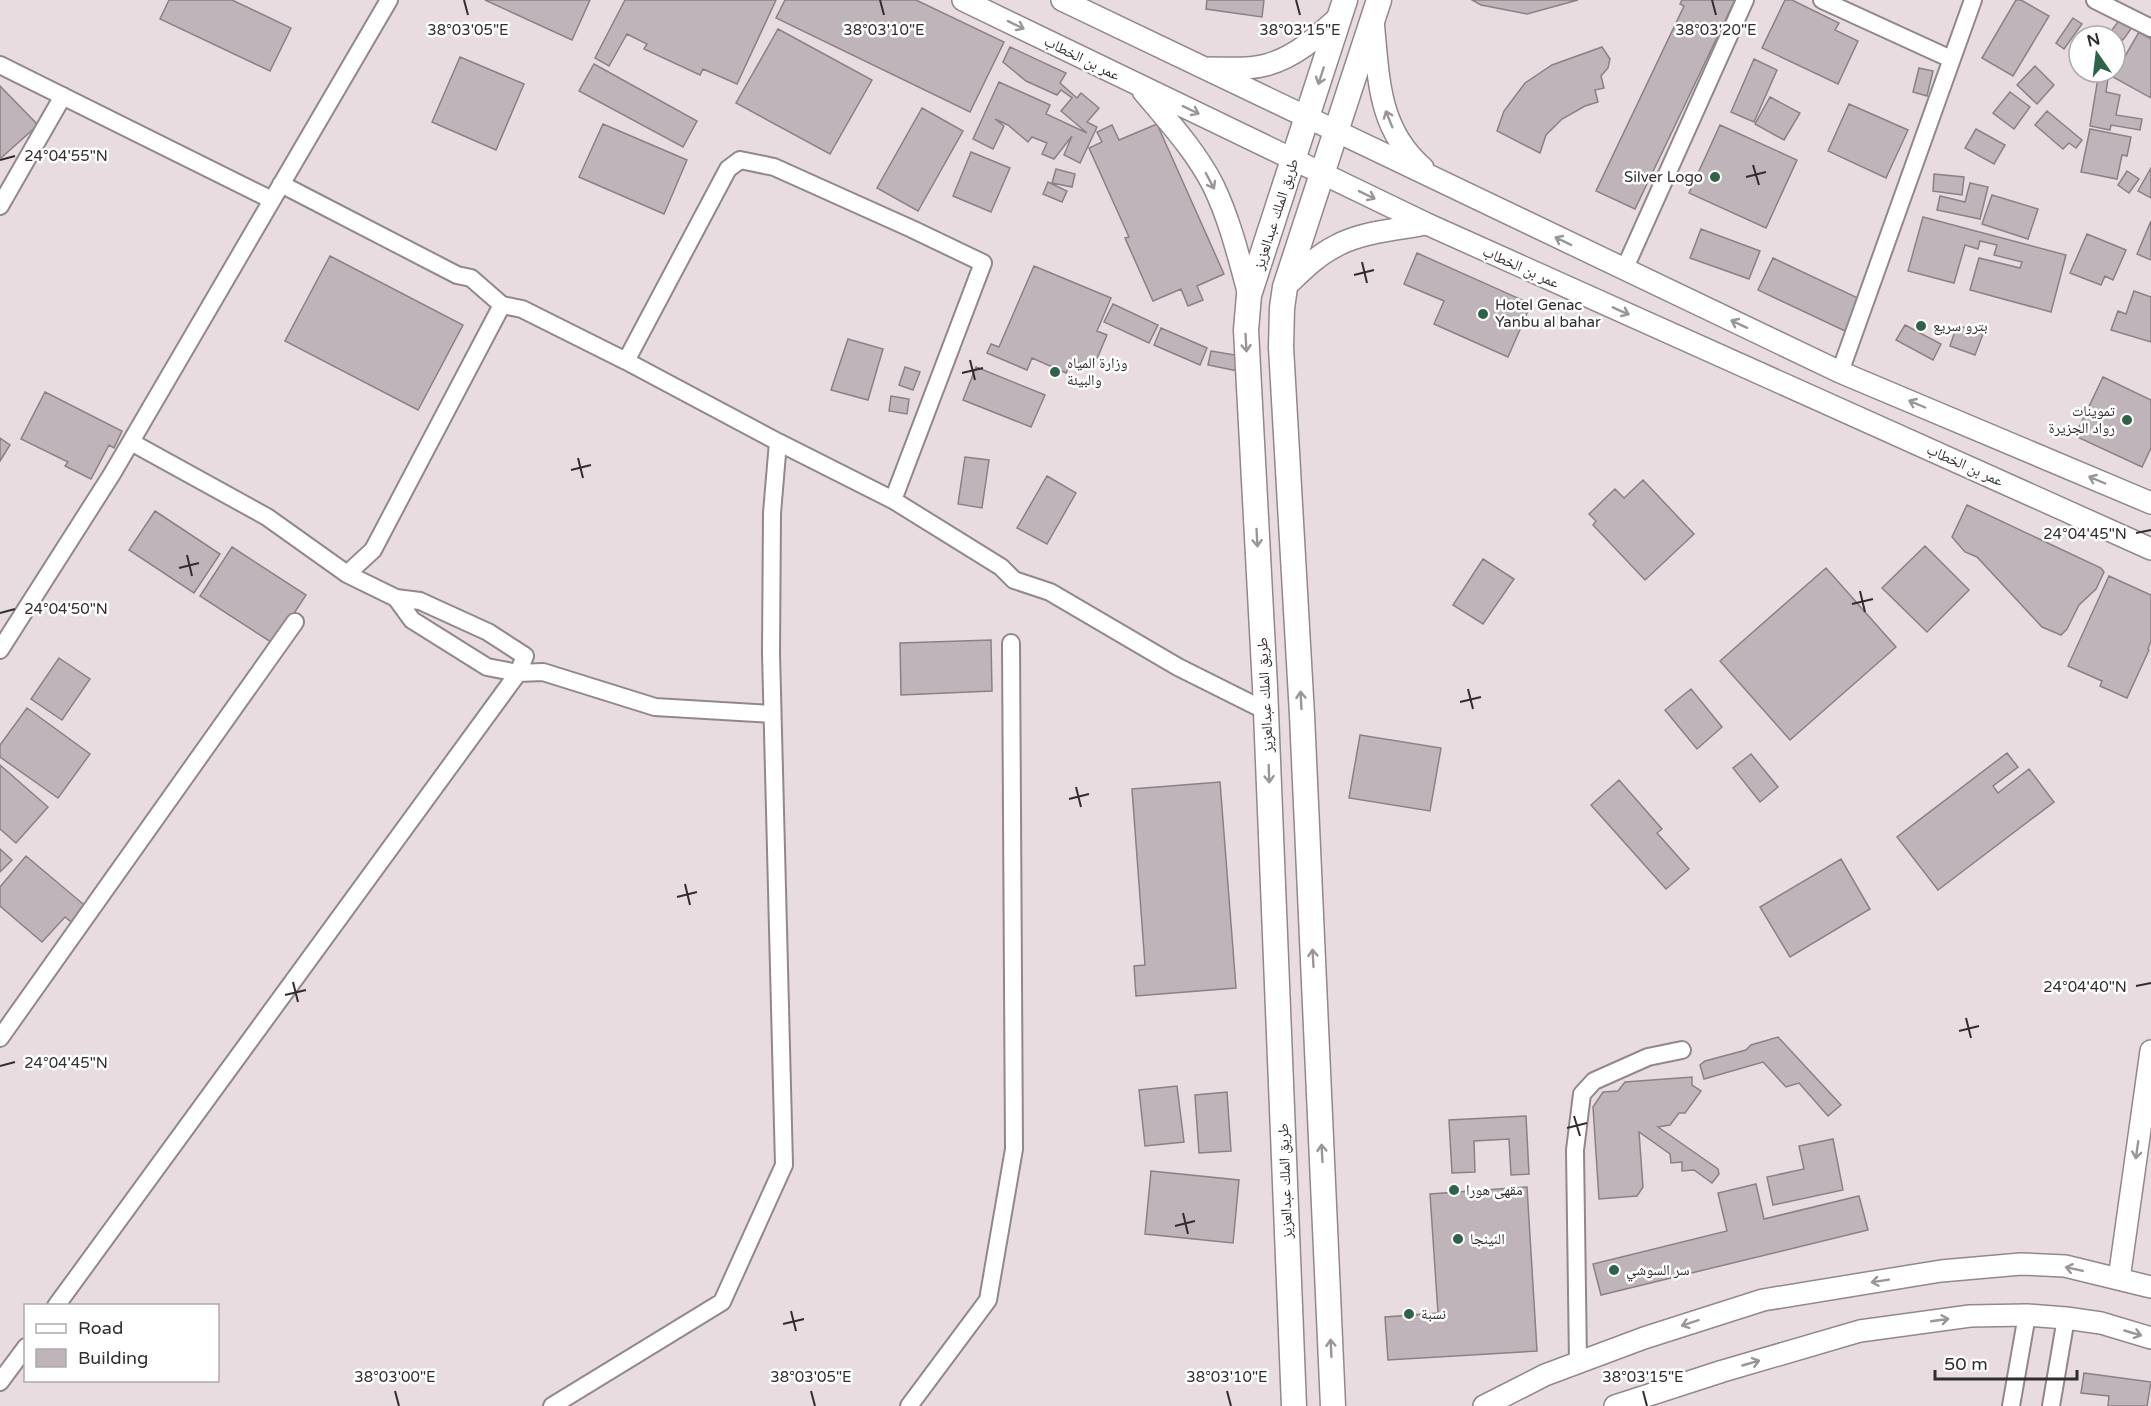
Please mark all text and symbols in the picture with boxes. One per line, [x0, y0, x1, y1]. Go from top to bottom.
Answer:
one-way arrow [1006, 20, 1024, 32]
text: 38°03'05"E [427, 21, 509, 39]
text: 38°03'10"E [843, 21, 925, 39]
text: 38°03'15"E [1259, 21, 1341, 39]
text: 38°03'20"E [1675, 21, 1757, 39]
north arrow [2067, 24, 2127, 84]
text: N [2085, 29, 2102, 52]
street label: عمر بن الخطاب [1041, 32, 1123, 85]
one-way arrow [1315, 66, 1326, 85]
one-way arrow [1182, 105, 1200, 117]
one-way arrow [1383, 110, 1394, 129]
text: 24°04'55"N [24, 147, 108, 165]
street label: طريق الملك عبدالعزيز [1249, 156, 1303, 273]
place label: Silver Logo [1624, 168, 1703, 186]
marker: Silver Logo [1708, 170, 1722, 184]
one-way arrow [1205, 171, 1216, 189]
one-way arrow [1358, 190, 1376, 202]
one-way arrow [1555, 234, 1573, 246]
street label: عمر بن الخطاب [1479, 242, 1563, 293]
place label: Hotel Genac Yanbu al bahar [1495, 296, 1601, 331]
one-way arrow [1611, 306, 1629, 317]
marker: Hotel Genac Yanbu al bahar [1476, 307, 1490, 321]
place label: بترو سريع [1933, 317, 1988, 336]
one-way arrow [1731, 318, 1749, 330]
marker: بترو سريع [1914, 319, 1928, 333]
one-way arrow [1241, 332, 1252, 352]
place label: وزارة المياه والبيئة [1067, 354, 1127, 389]
marker: وزارة المياه والبيئة [1048, 365, 1062, 379]
one-way arrow [1909, 398, 1927, 409]
place label: تموينات رواد الجزيرة [2048, 402, 2116, 437]
marker: تموينات رواد الجزيرة [2120, 413, 2134, 427]
street label: عمر بن الخطاب [1923, 440, 2007, 491]
one-way arrow [2088, 474, 2107, 485]
text: 24°04'45"N [2043, 525, 2127, 543]
one-way arrow [1252, 527, 1263, 547]
text: 24°04'50"N [24, 600, 108, 618]
street label: طريق الملك عبدالعزيز [1253, 637, 1278, 754]
one-way arrow [1295, 691, 1306, 711]
one-way arrow [1263, 764, 1274, 784]
one-way arrow [1307, 948, 1318, 968]
text: 24°04'40"N [2043, 978, 2127, 996]
text: 24°04'45"N [24, 1054, 108, 1072]
street label: طريق الملك عبدالعزيز [1274, 1123, 1297, 1240]
one-way arrow [2131, 1140, 2142, 1159]
one-way arrow [1316, 1143, 1327, 1163]
place label: مقهى هورا [1466, 1181, 1523, 1200]
marker: مقهى هورا [1447, 1183, 1461, 1197]
place label: النينجا [1470, 1230, 1505, 1248]
marker: النينجا [1451, 1232, 1465, 1246]
place label: سر السوشي [1626, 1261, 1690, 1282]
one-way arrow [2064, 1262, 2083, 1274]
marker: سر السوشي [1607, 1263, 1621, 1277]
one-way arrow [1871, 1275, 1890, 1286]
legend [24, 1304, 219, 1382]
place label: نسبة [1421, 1305, 1446, 1323]
marker: نسبة [1402, 1307, 1416, 1321]
one-way arrow [1930, 1314, 1950, 1325]
text: Road [78, 1317, 123, 1339]
one-way arrow [1681, 1318, 1700, 1329]
one-way arrow [2123, 1328, 2142, 1339]
one-way arrow [1325, 1338, 1336, 1358]
scale bar [1935, 1343, 2078, 1381]
text: Building [78, 1347, 148, 1369]
text: 50 m [1944, 1353, 1988, 1375]
one-way arrow [1741, 1357, 1760, 1368]
text: 38°03'00"E [354, 1368, 436, 1386]
text: 38°03'05"E [770, 1368, 852, 1386]
text: 38°03'10"E [1186, 1368, 1268, 1386]
text: 38°03'15"E [1602, 1368, 1684, 1386]

